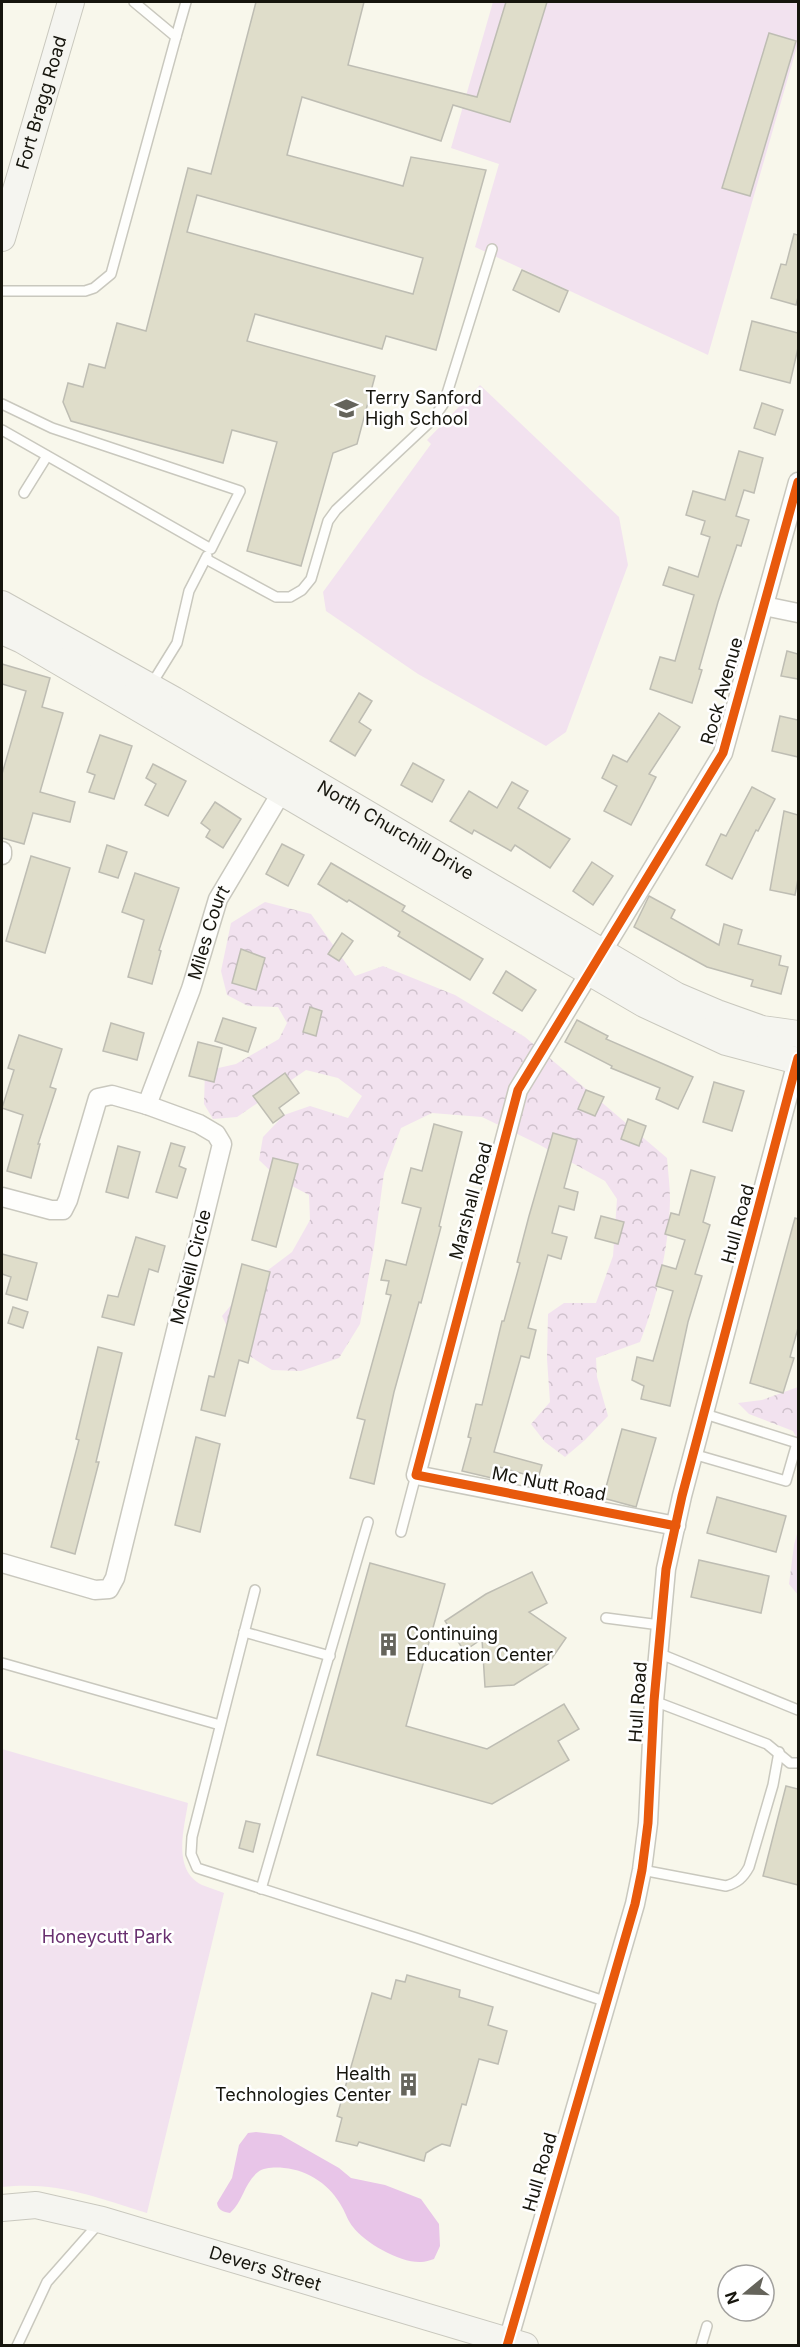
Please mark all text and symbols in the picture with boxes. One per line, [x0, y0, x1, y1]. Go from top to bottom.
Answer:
street label: Fort Bragg Road [12, 33, 71, 172]
place label: Terry Sanford High School [365, 387, 482, 429]
school or university icon: Terry Sanford High School [334, 395, 360, 421]
street label: Rock Avenue [696, 635, 747, 747]
street label: North Churchill Drive [314, 776, 478, 884]
street label: Miles Court [183, 881, 234, 982]
street label: Marshall Road [445, 1140, 496, 1262]
street label: Hull Road [717, 1182, 758, 1266]
street label: McNeill Circle [166, 1207, 215, 1327]
street label: Mc Nutt Road [490, 1462, 608, 1505]
place label: Continuing Education Center [406, 1623, 553, 1665]
building icon: Continuing Education Center [375, 1631, 401, 1657]
street label: Hull Road [624, 1661, 651, 1743]
park label: Honeycutt Park [42, 1926, 172, 1947]
place label: Health Technologies Center [215, 2063, 391, 2105]
building icon: Health Technologies Center [396, 2071, 422, 2097]
street label: Hull Road [518, 2130, 561, 2214]
street label: Devers Street [207, 2242, 324, 2295]
north arrow [716, 2263, 776, 2323]
text: N [720, 2289, 743, 2307]

